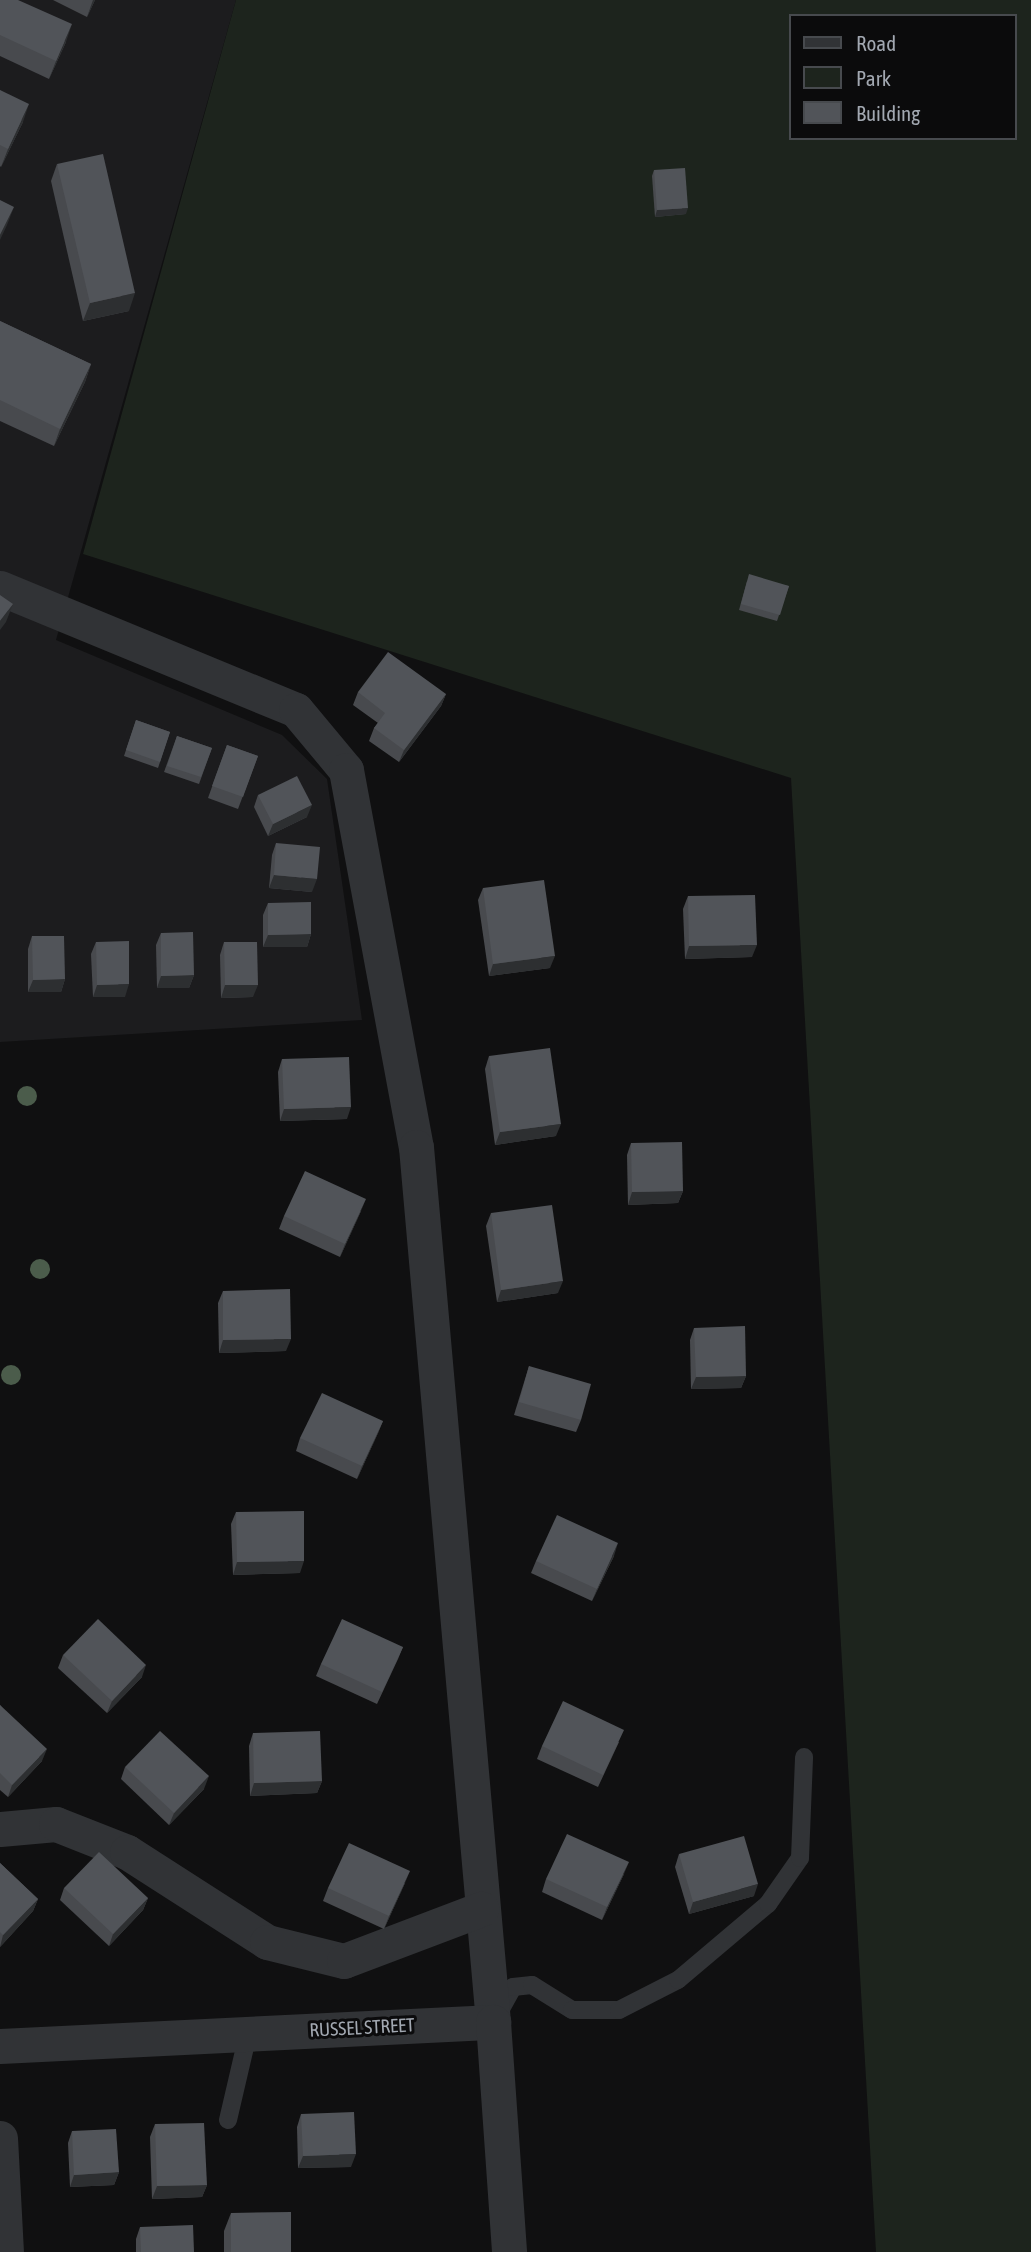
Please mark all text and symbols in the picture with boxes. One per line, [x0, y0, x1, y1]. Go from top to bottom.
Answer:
legend [790, 14, 1017, 140]
text: Road [856, 31, 896, 55]
text: Park [856, 66, 891, 90]
text: Building [856, 101, 920, 125]
street label: RUSSEL STREET [309, 2014, 415, 2042]

